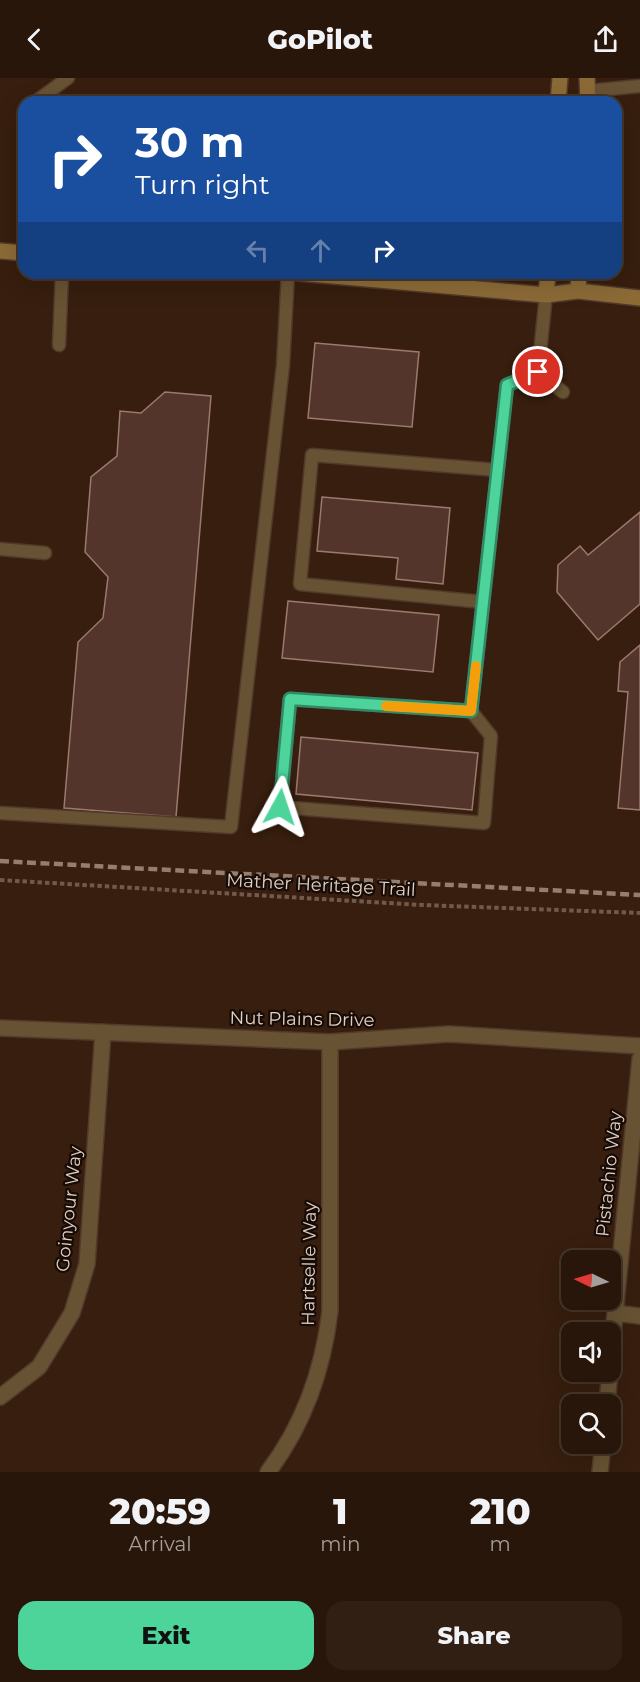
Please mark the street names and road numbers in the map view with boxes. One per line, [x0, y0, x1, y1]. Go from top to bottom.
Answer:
street label: Mather Heritage Trail [226, 869, 416, 901]
street label: Nut Plains Drive [229, 1007, 375, 1031]
street label: Pistachio Way [591, 1110, 627, 1238]
street label: Goinyour Way [51, 1145, 87, 1273]
street label: Hartselle Way [297, 1202, 321, 1326]

